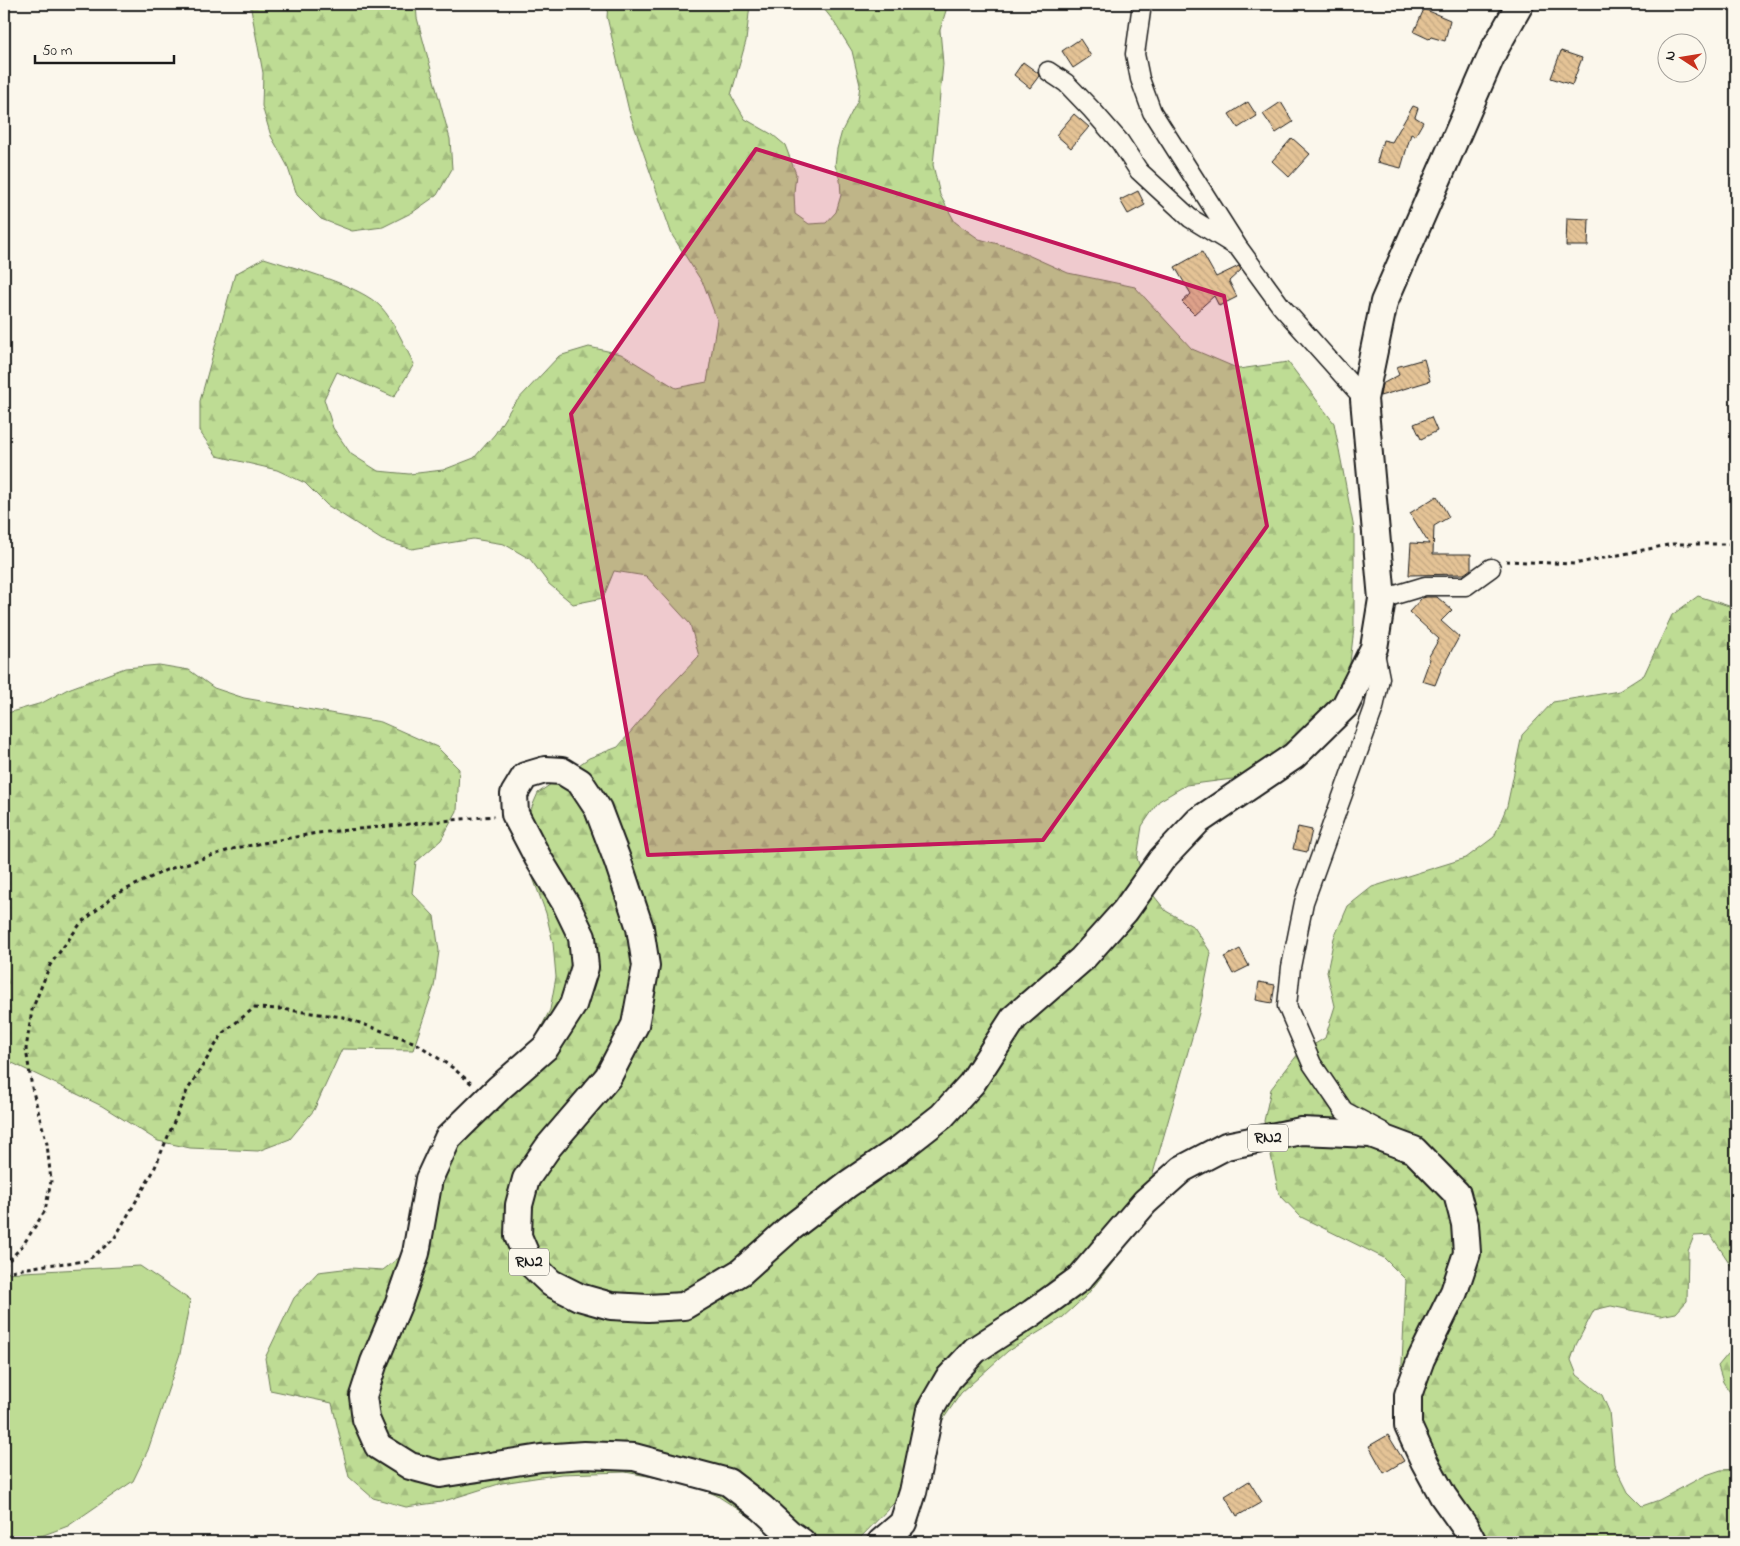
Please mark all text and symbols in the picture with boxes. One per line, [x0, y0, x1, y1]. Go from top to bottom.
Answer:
scale bar [35, 32, 174, 64]
north arrow [1658, 32, 1708, 82]
text: 50 m [42, 40, 73, 62]
text: N [1659, 49, 1682, 62]
road number: RN2 [1248, 1124, 1288, 1152]
road number: RN2 [509, 1248, 549, 1276]

